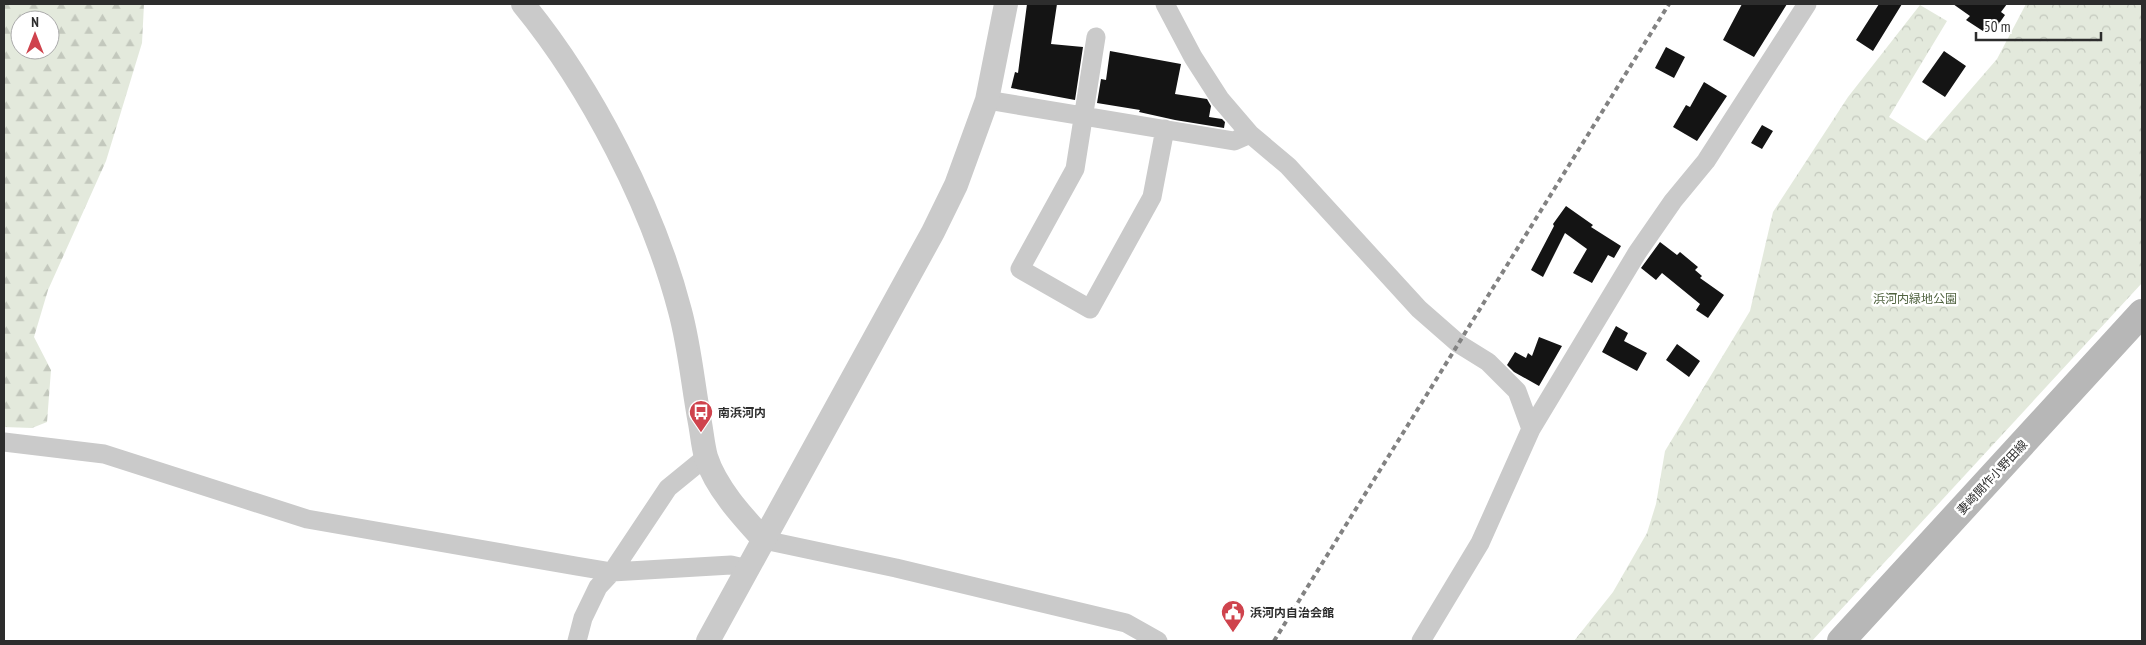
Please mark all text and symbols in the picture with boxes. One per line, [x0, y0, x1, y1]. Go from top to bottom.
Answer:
north arrow [10, 10, 60, 60]
scale bar [1976, 10, 2101, 42]
text: N [31, 13, 39, 31]
text: 50 m [1984, 17, 2010, 36]
park label: 浜河内緑地公園 [1873, 291, 1957, 306]
bus stop icon: 南浜河内 [688, 399, 714, 433]
place label: 南浜河内 [718, 405, 766, 420]
street label: 妻崎開作小野田線 [1954, 437, 2030, 517]
public building icon: 浜河内自治会館 [1220, 599, 1246, 633]
place label: 浜河内自治会館 [1250, 605, 1334, 620]

